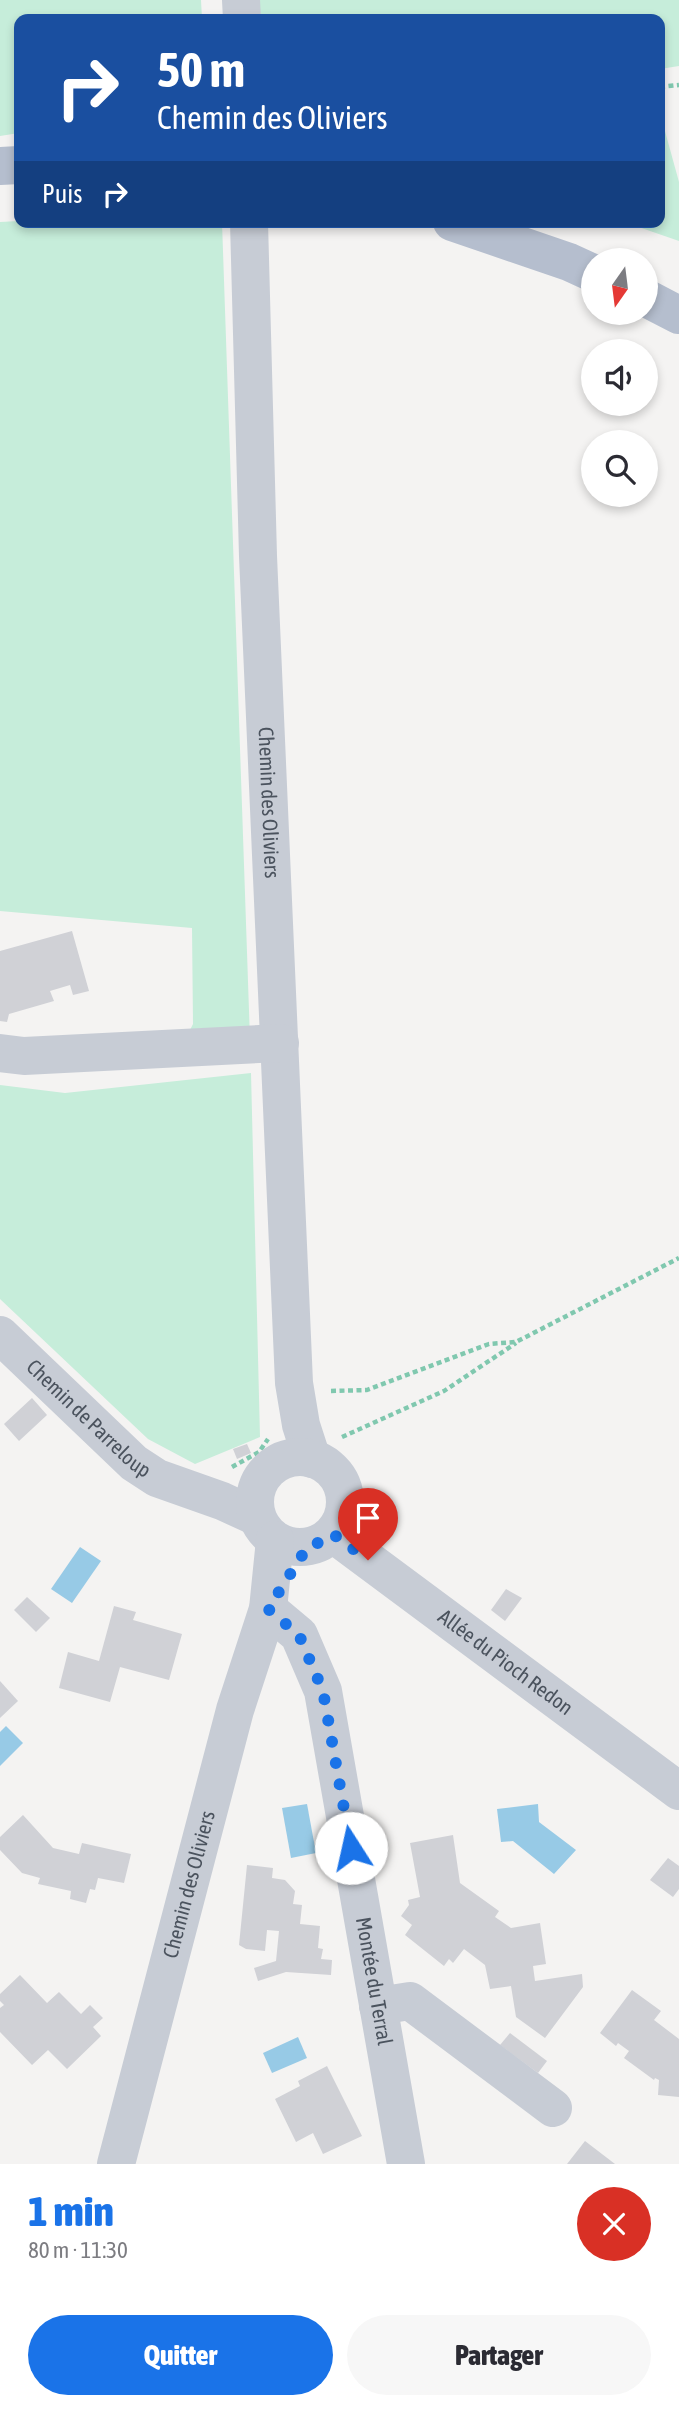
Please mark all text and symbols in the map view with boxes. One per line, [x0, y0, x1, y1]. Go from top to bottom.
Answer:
text: 50 m [157, 41, 245, 97]
icon: right [42, 42, 133, 133]
text: Chemin des Oliviers [157, 99, 387, 136]
icon: right [96, 175, 134, 213]
text: Puis [42, 179, 82, 209]
north arrow [581, 248, 658, 326]
map controls [581, 248, 658, 507]
button: sound [581, 339, 658, 416]
button: search [581, 430, 658, 507]
street label: Chemin des Oliviers [254, 726, 285, 879]
street label: Chemin de Parreloup [22, 1354, 156, 1482]
pin [338, 1488, 398, 1560]
icon: arrive [349, 1499, 387, 1537]
street label: Allée du Pioch Redon [434, 1604, 578, 1719]
street label: Chemin des Oliviers [158, 1808, 219, 1960]
position arrow [314, 1811, 388, 1885]
street label: Montée du Terral [352, 1915, 398, 2047]
text: 1 min [28, 2187, 114, 2235]
button: close [577, 2187, 651, 2261]
text: 80 m · 11:30 [28, 2237, 128, 2263]
button: Quitter [28, 2315, 333, 2395]
button: Partager [347, 2315, 651, 2395]

